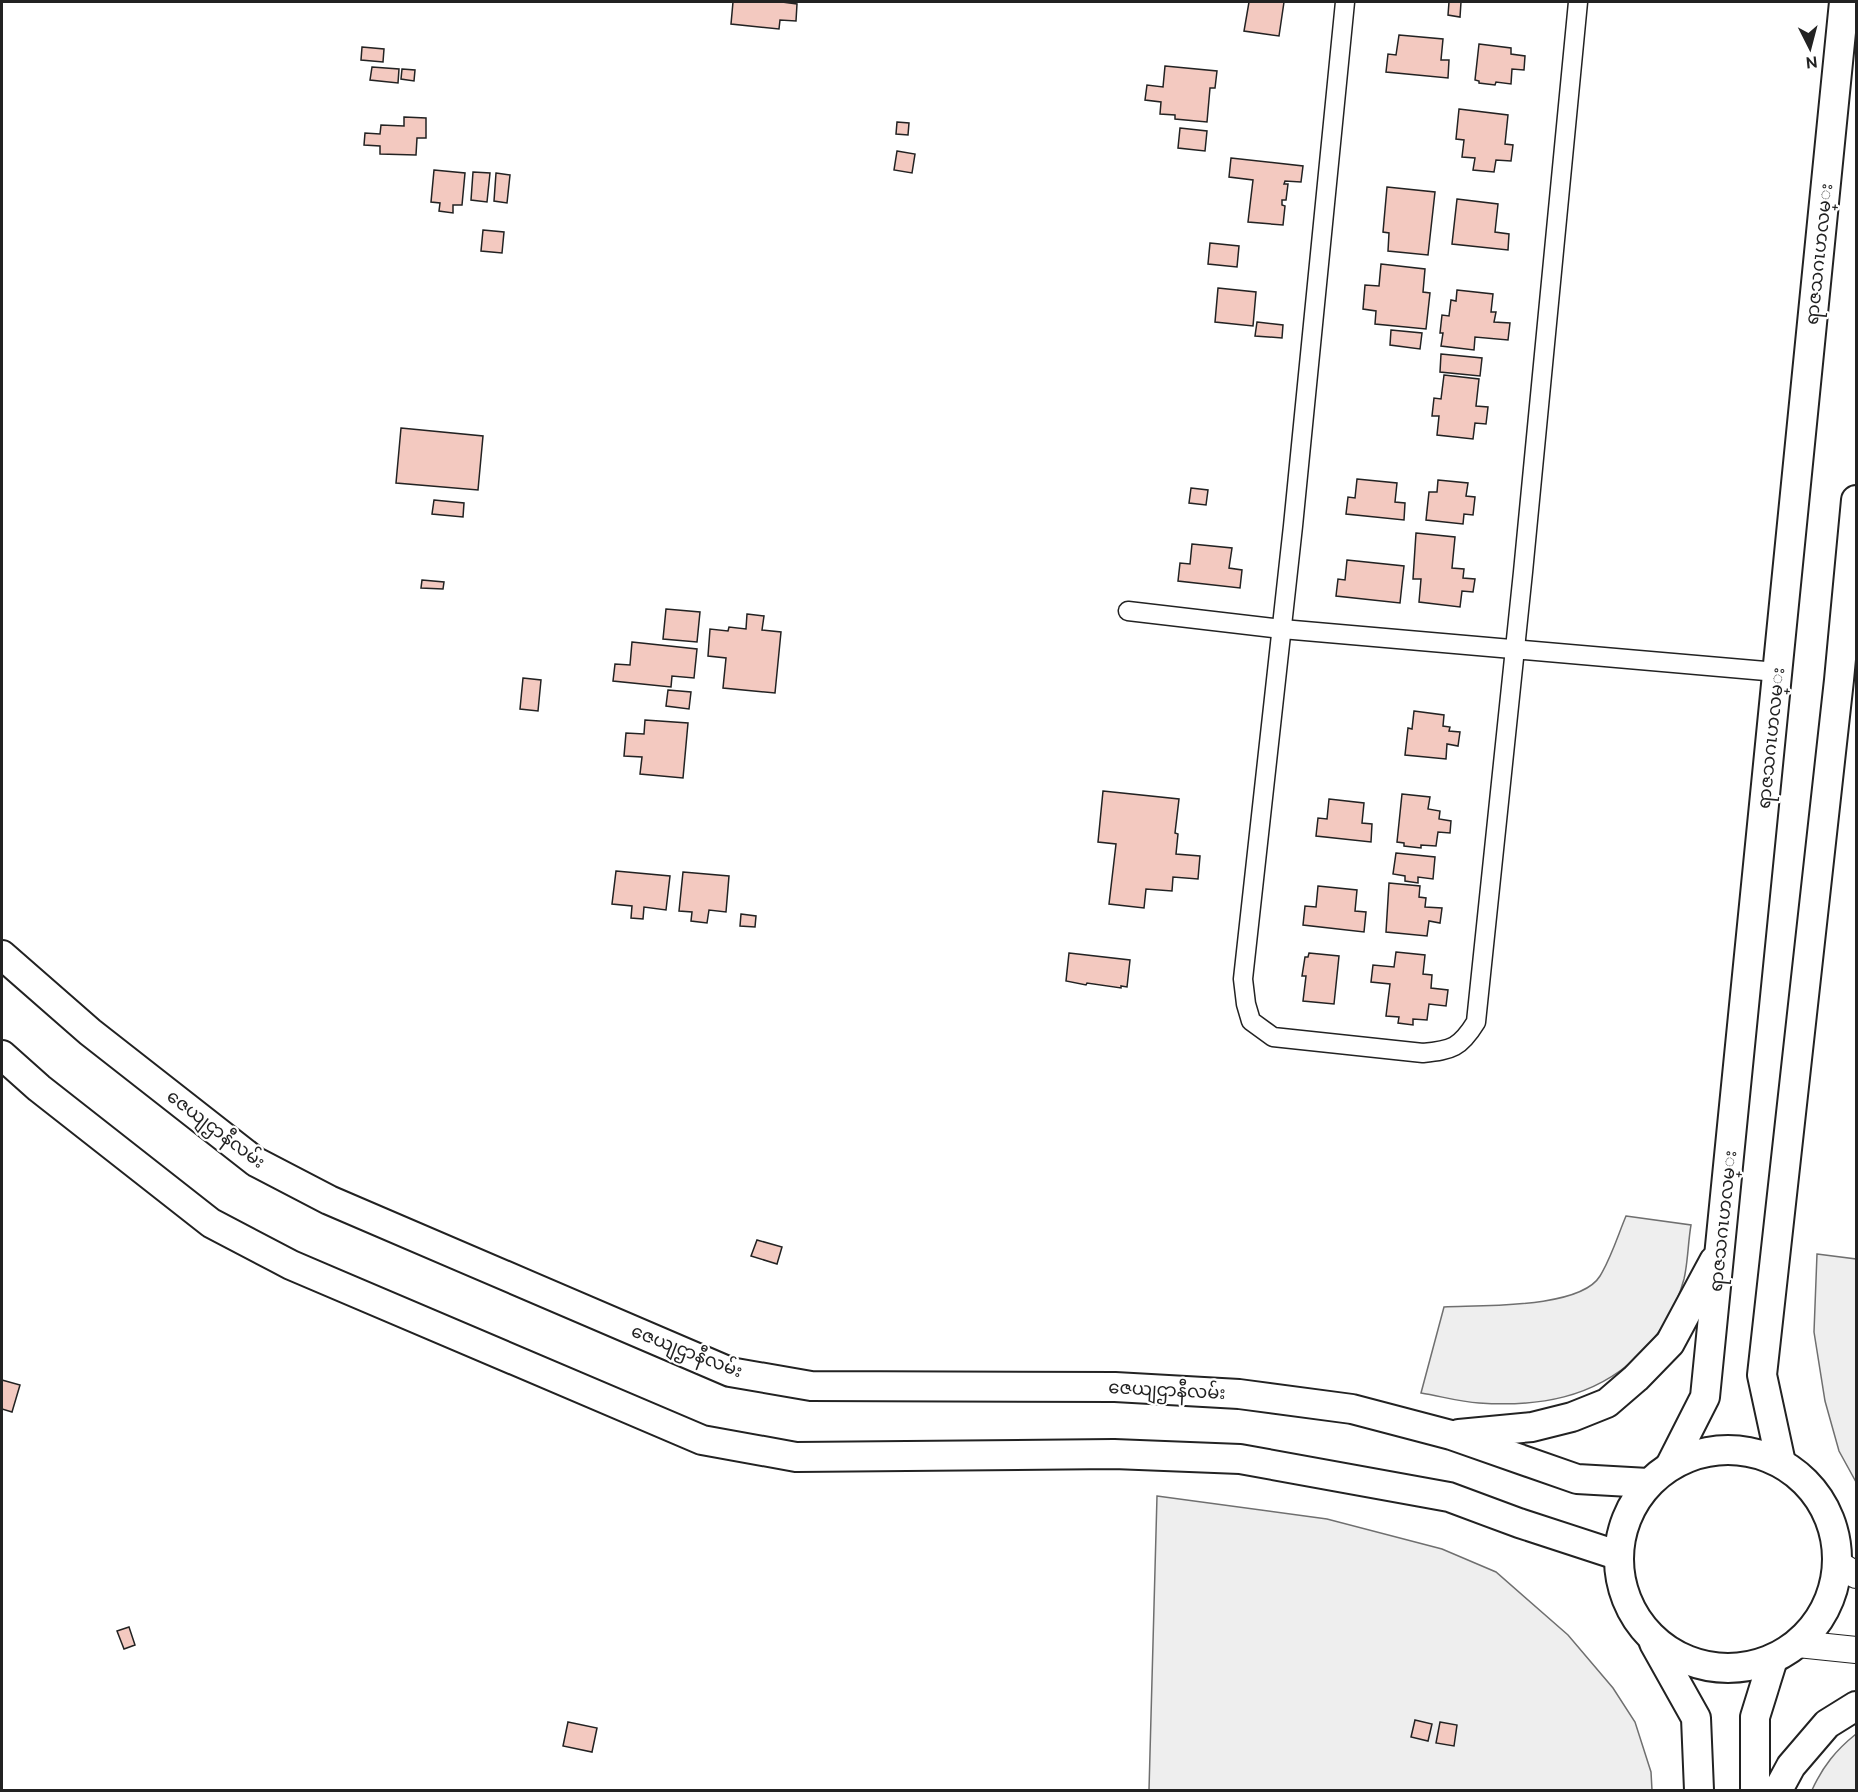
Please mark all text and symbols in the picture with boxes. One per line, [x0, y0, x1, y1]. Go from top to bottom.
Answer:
north arrow [1780, 18, 1840, 78]
text: N [1805, 53, 1818, 72]
street label: ရာဇသဂၤဟလမ္း [1801, 182, 1841, 326]
street label: ရာဇသဂၤဟလမ္း [1753, 666, 1793, 810]
street label: ဇေယျဌာနီလမ်း [160, 1083, 271, 1176]
street label: ရာဇသဂၤဟလမ္း [1705, 1149, 1745, 1293]
street label: ဇေယျဌာနီလမ်း [627, 1317, 747, 1386]
street label: ဇေယျဌာနီလမ်း [1108, 1373, 1226, 1408]

